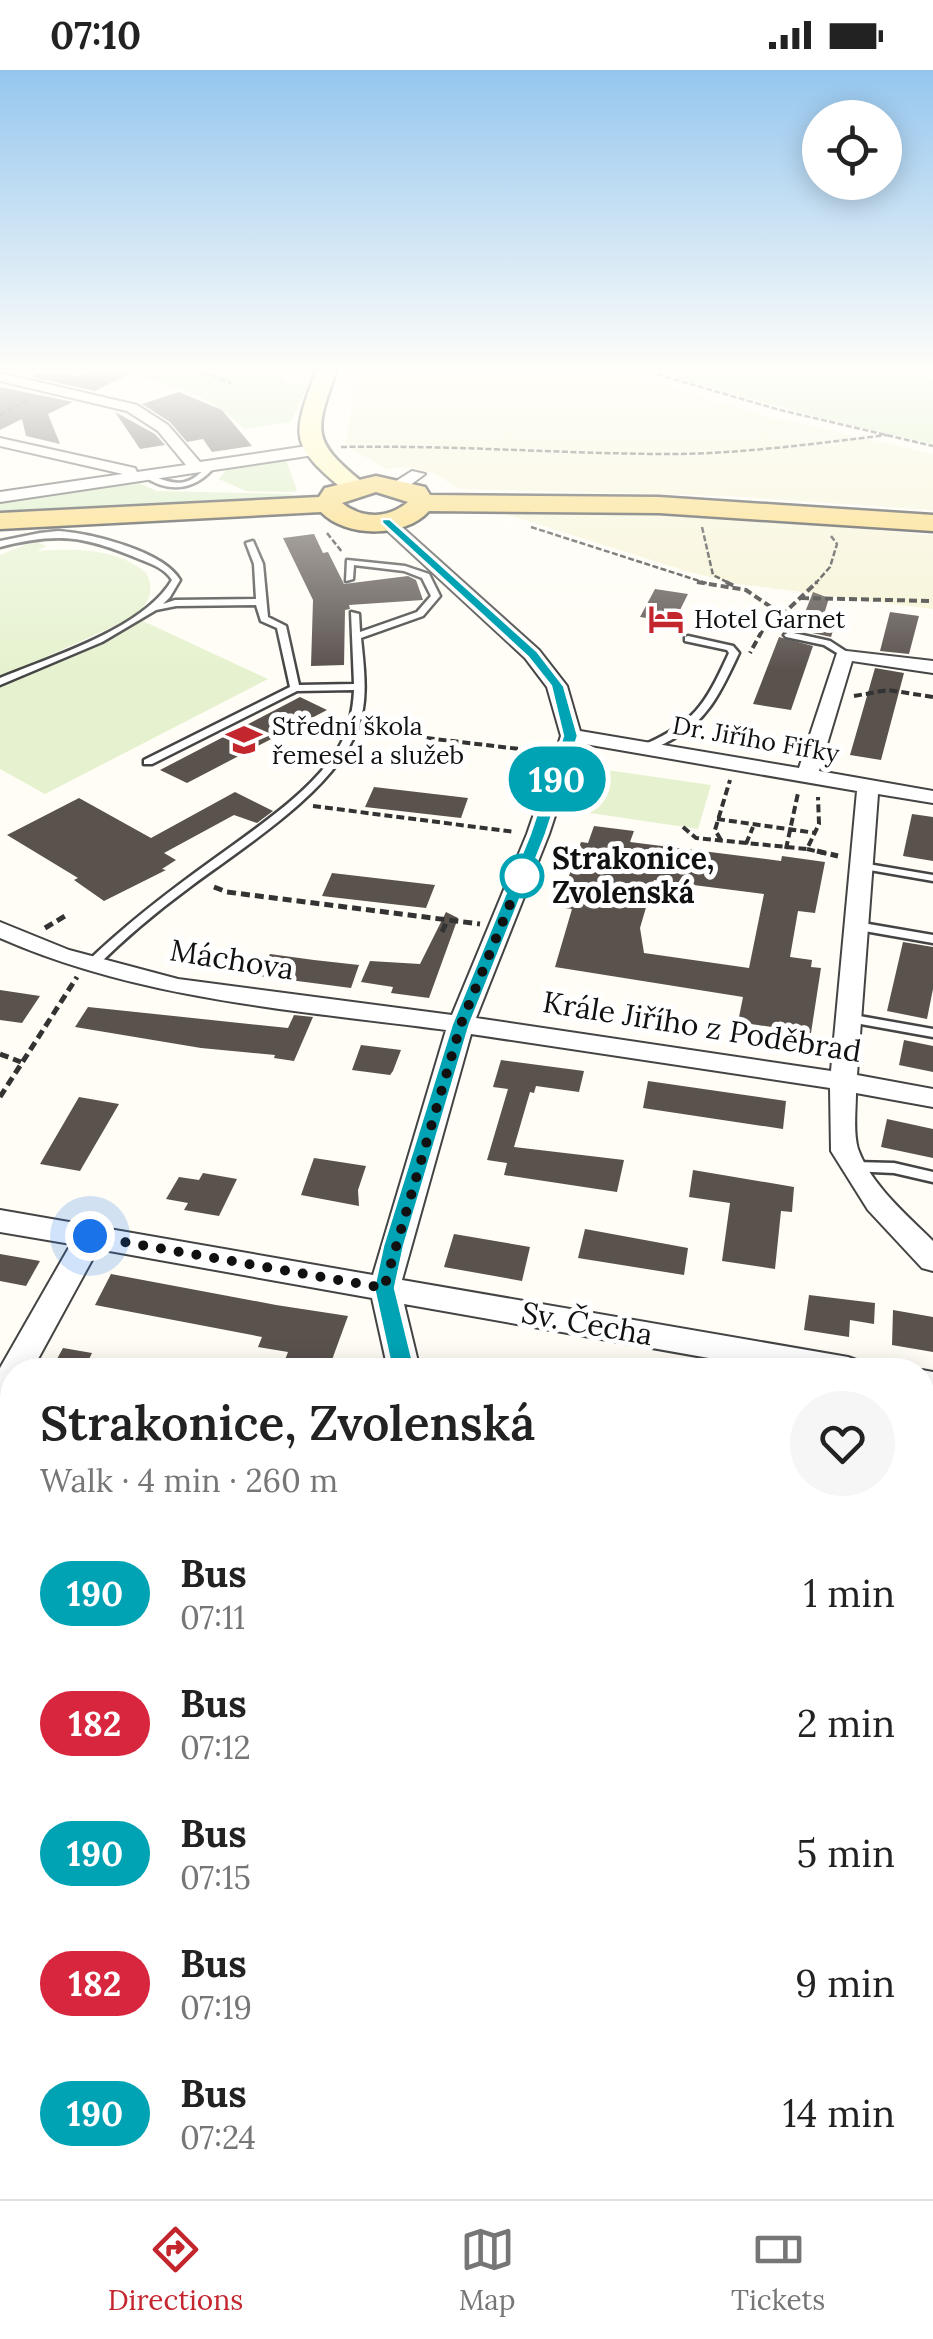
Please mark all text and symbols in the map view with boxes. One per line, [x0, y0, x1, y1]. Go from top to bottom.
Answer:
text: 07:10 [50, 11, 141, 59]
map controls [802, 100, 902, 200]
button: locate [802, 100, 902, 200]
hotel icon: Hotel Garnet [647, 600, 685, 638]
place label: Hotel Garnet [694, 603, 845, 635]
street label: Dr. Jiřího Fifky [670, 709, 843, 770]
place label: Střední škola řemesel a služeb [272, 710, 464, 771]
school or university icon: Střední škola řemesel a služeb [225, 721, 263, 759]
line badge: 190 [500, 746, 614, 812]
text: 190 [529, 757, 585, 802]
place label: Strakonice, Zvolenská [552, 839, 714, 911]
marker: Strakonice, Zvolenská [501, 855, 543, 897]
street label: Máchova [168, 930, 297, 988]
street label: Krále Jiřího z Poděbrad [540, 982, 864, 1070]
your location [65, 1211, 115, 1261]
street label: Sv. Čecha [519, 1293, 656, 1353]
button: heart [790, 1391, 895, 1496]
text: Strakonice, Zvolenská [40, 1392, 535, 1453]
text: Walk · 4 min · 260 m [40, 1460, 338, 1501]
text: Bus [180, 1549, 247, 1597]
text: 1 min [803, 1569, 895, 1617]
text: 190 [67, 1571, 123, 1616]
text: 07:11 [180, 1597, 245, 1638]
text: Bus [180, 1679, 247, 1727]
text: 2 min [797, 1699, 895, 1747]
text: 182 [69, 1701, 121, 1746]
text: 07:12 [180, 1727, 251, 1768]
text: Bus [180, 1809, 247, 1857]
text: 5 min [797, 1829, 895, 1877]
text: 190 [67, 1831, 123, 1876]
text: 07:15 [180, 1857, 251, 1898]
text: Bus [180, 1939, 247, 1987]
text: 9 min [795, 1959, 895, 2007]
text: 182 [69, 1961, 121, 2006]
text: 07:19 [180, 1987, 252, 2028]
text: Bus [180, 2069, 247, 2117]
text: 14 min [783, 2089, 895, 2137]
text: 190 [67, 2091, 123, 2136]
text: 07:24 [180, 2117, 256, 2158]
tab: Directions [108, 2222, 243, 2318]
tab: Map [459, 2222, 516, 2318]
tab: Tickets [731, 2222, 825, 2318]

